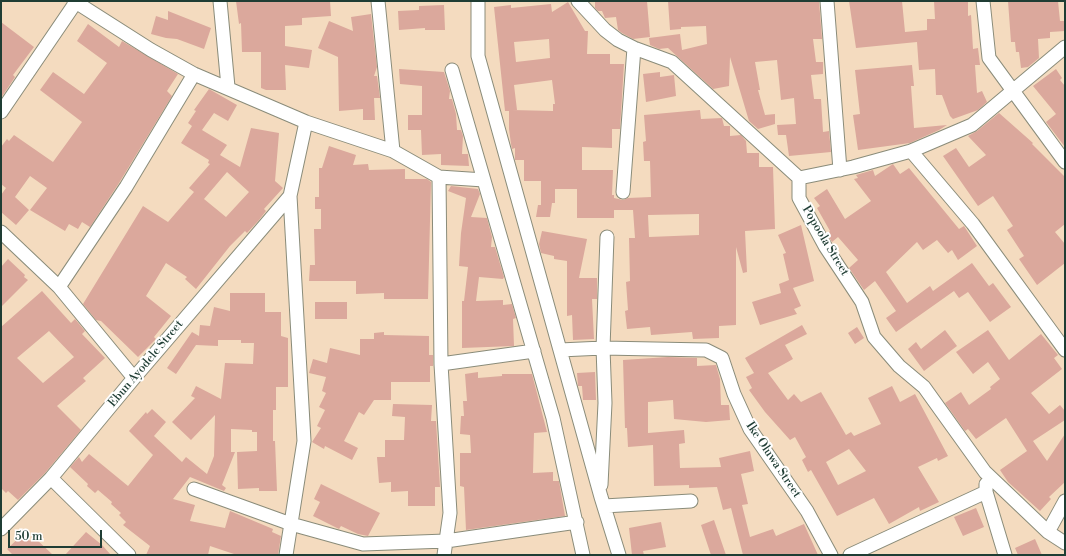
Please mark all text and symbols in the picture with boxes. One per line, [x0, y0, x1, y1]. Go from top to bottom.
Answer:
street label: Popoola Street [798, 203, 852, 279]
street label: Ebun Ayodele Street [105, 318, 187, 410]
street label: Ike Oluwa Street [742, 419, 804, 501]
scale bar [10, 522, 104, 548]
text: 50 m [15, 529, 43, 544]

